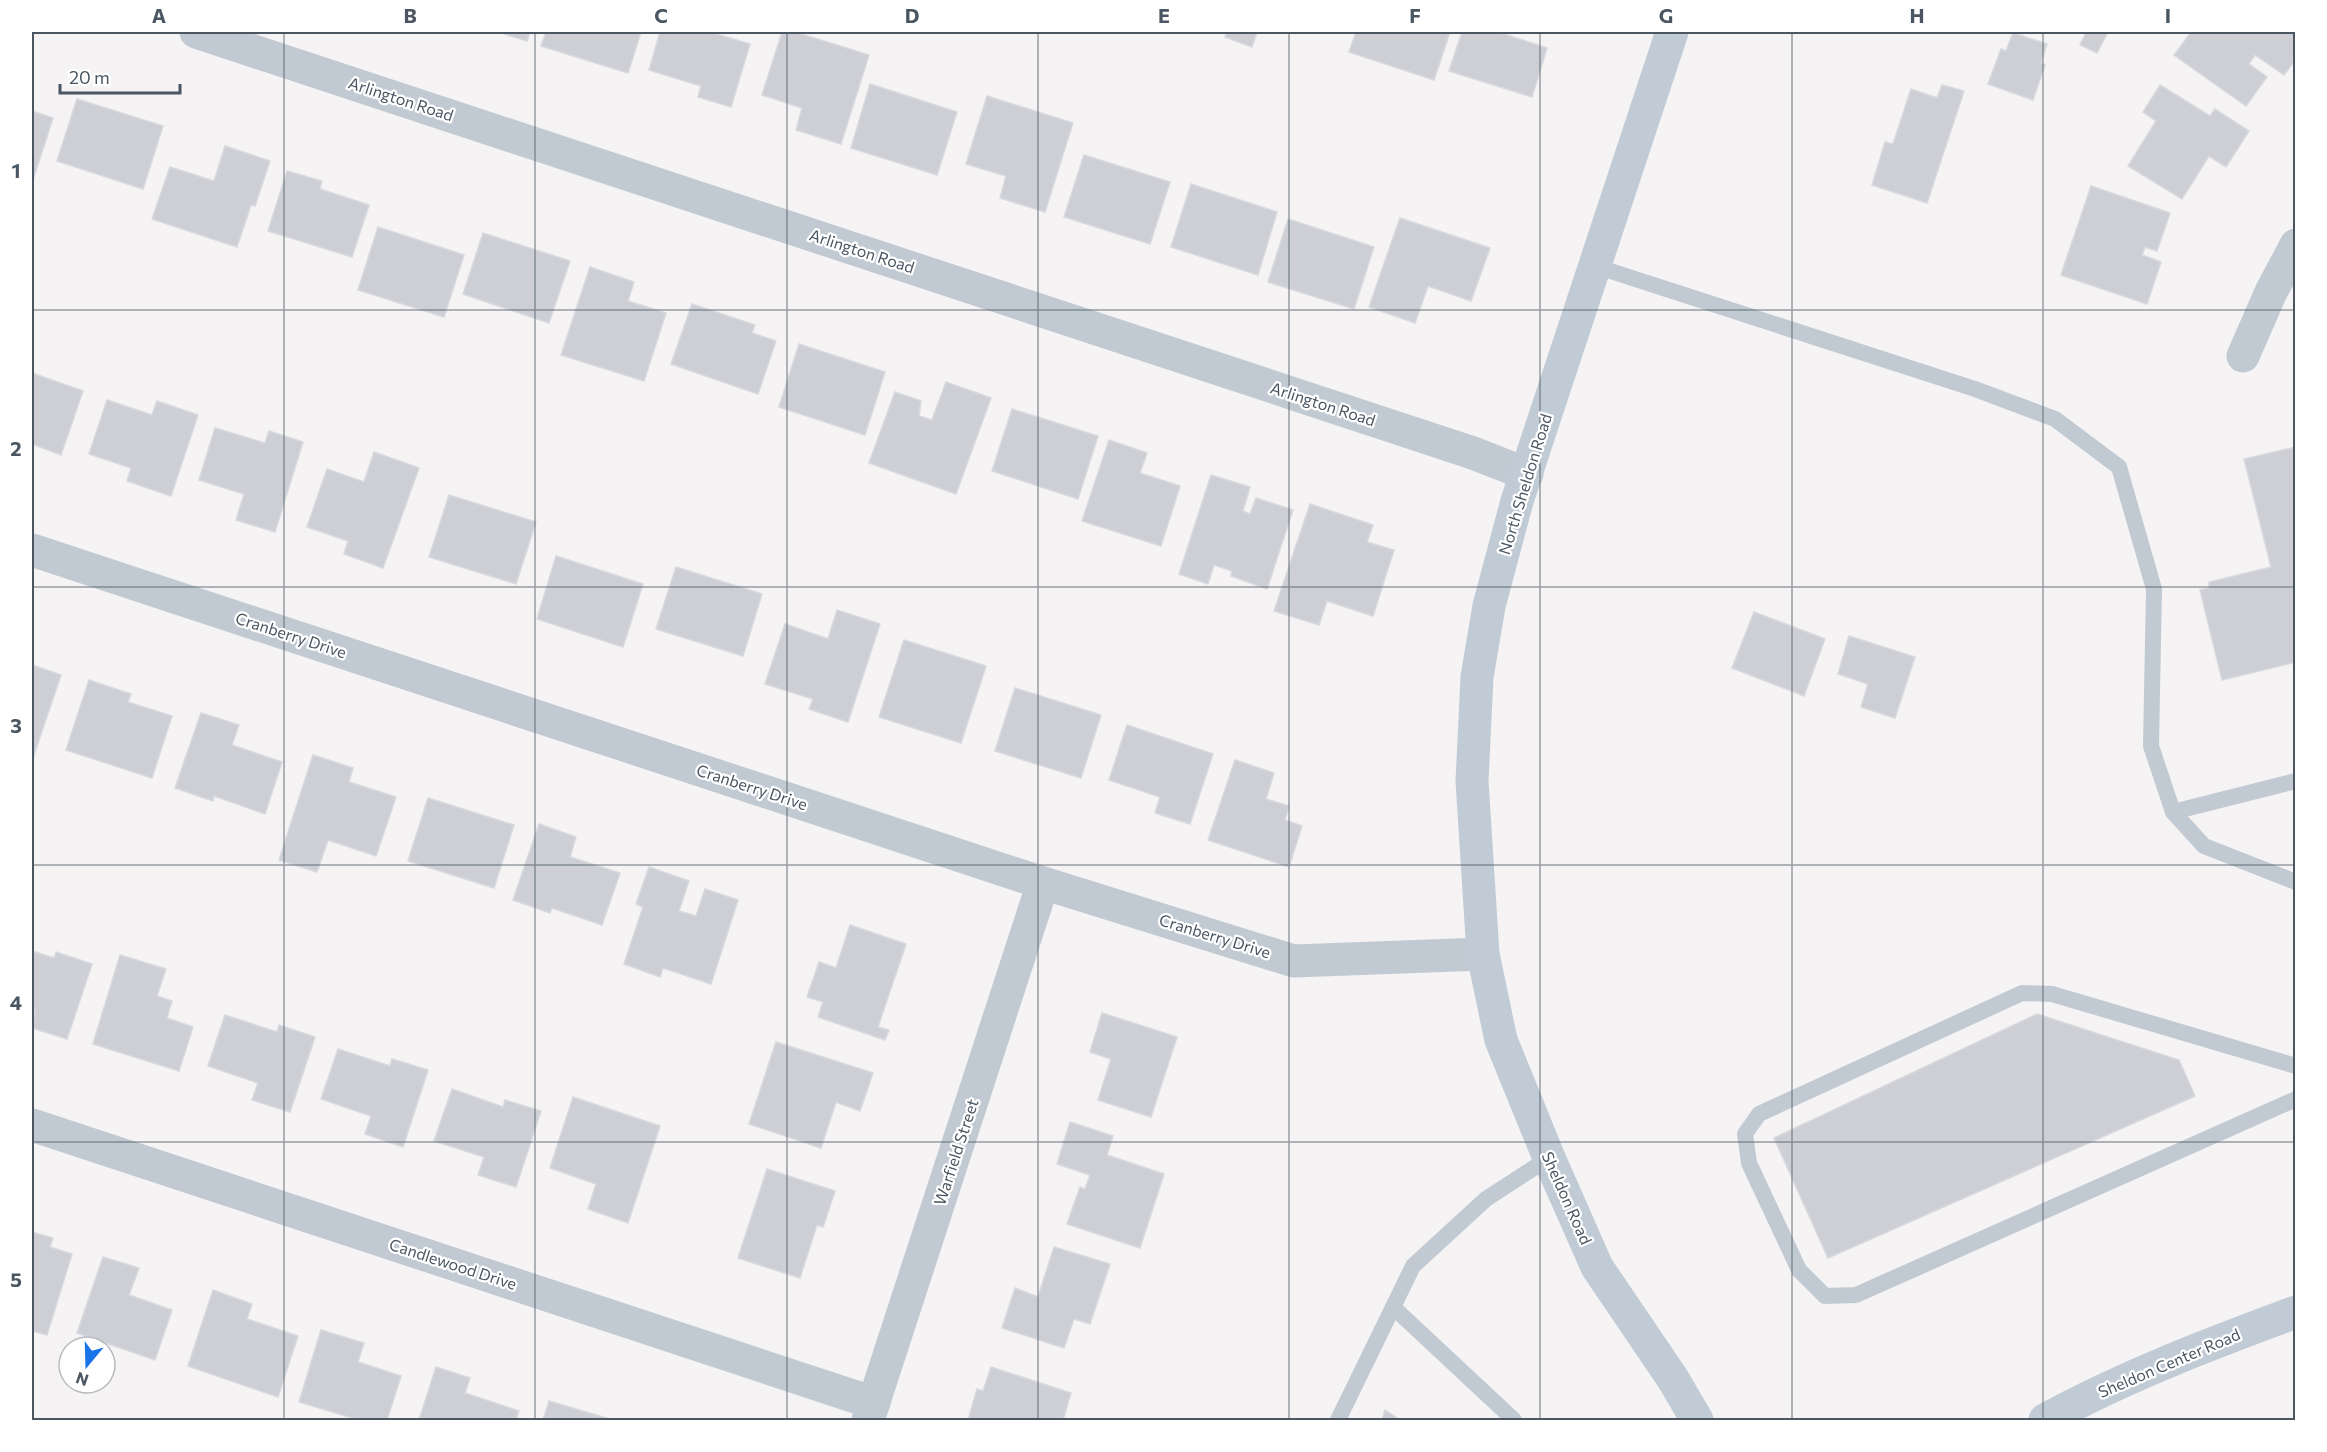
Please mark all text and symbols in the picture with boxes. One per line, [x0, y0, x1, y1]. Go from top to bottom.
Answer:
text: A [152, 3, 166, 27]
text: B [403, 3, 417, 27]
text: C [654, 3, 668, 27]
text: D [905, 3, 919, 27]
text: E [1158, 3, 1170, 27]
text: F [1409, 3, 1421, 27]
text: G [1659, 3, 1673, 27]
text: H [1910, 3, 1925, 27]
text: I [2165, 3, 2171, 27]
scale bar [60, 57, 180, 95]
text: 20 m [69, 66, 110, 88]
street label: Arlington Road [346, 73, 456, 124]
text: 1 [11, 158, 21, 182]
street label: Arlington Road [807, 225, 917, 276]
street label: Arlington Road [1268, 378, 1378, 429]
street label: North Sheldon Road [1494, 411, 1555, 557]
text: 2 [10, 436, 22, 460]
street label: Cranberry Drive [233, 608, 349, 661]
text: 3 [10, 713, 22, 737]
street label: Cranberry Drive [694, 760, 810, 813]
street label: Cranberry Drive [1157, 910, 1273, 961]
text: 4 [10, 990, 22, 1014]
street label: Warfield Street [929, 1096, 982, 1207]
street label: Sheldon Road [1539, 1149, 1596, 1247]
street label: Candlewood Drive [387, 1234, 519, 1293]
text: 5 [10, 1267, 22, 1291]
street label: Sheldon Center Road [2095, 1324, 2243, 1401]
north arrow [57, 1335, 117, 1395]
text: N [73, 1369, 91, 1391]

